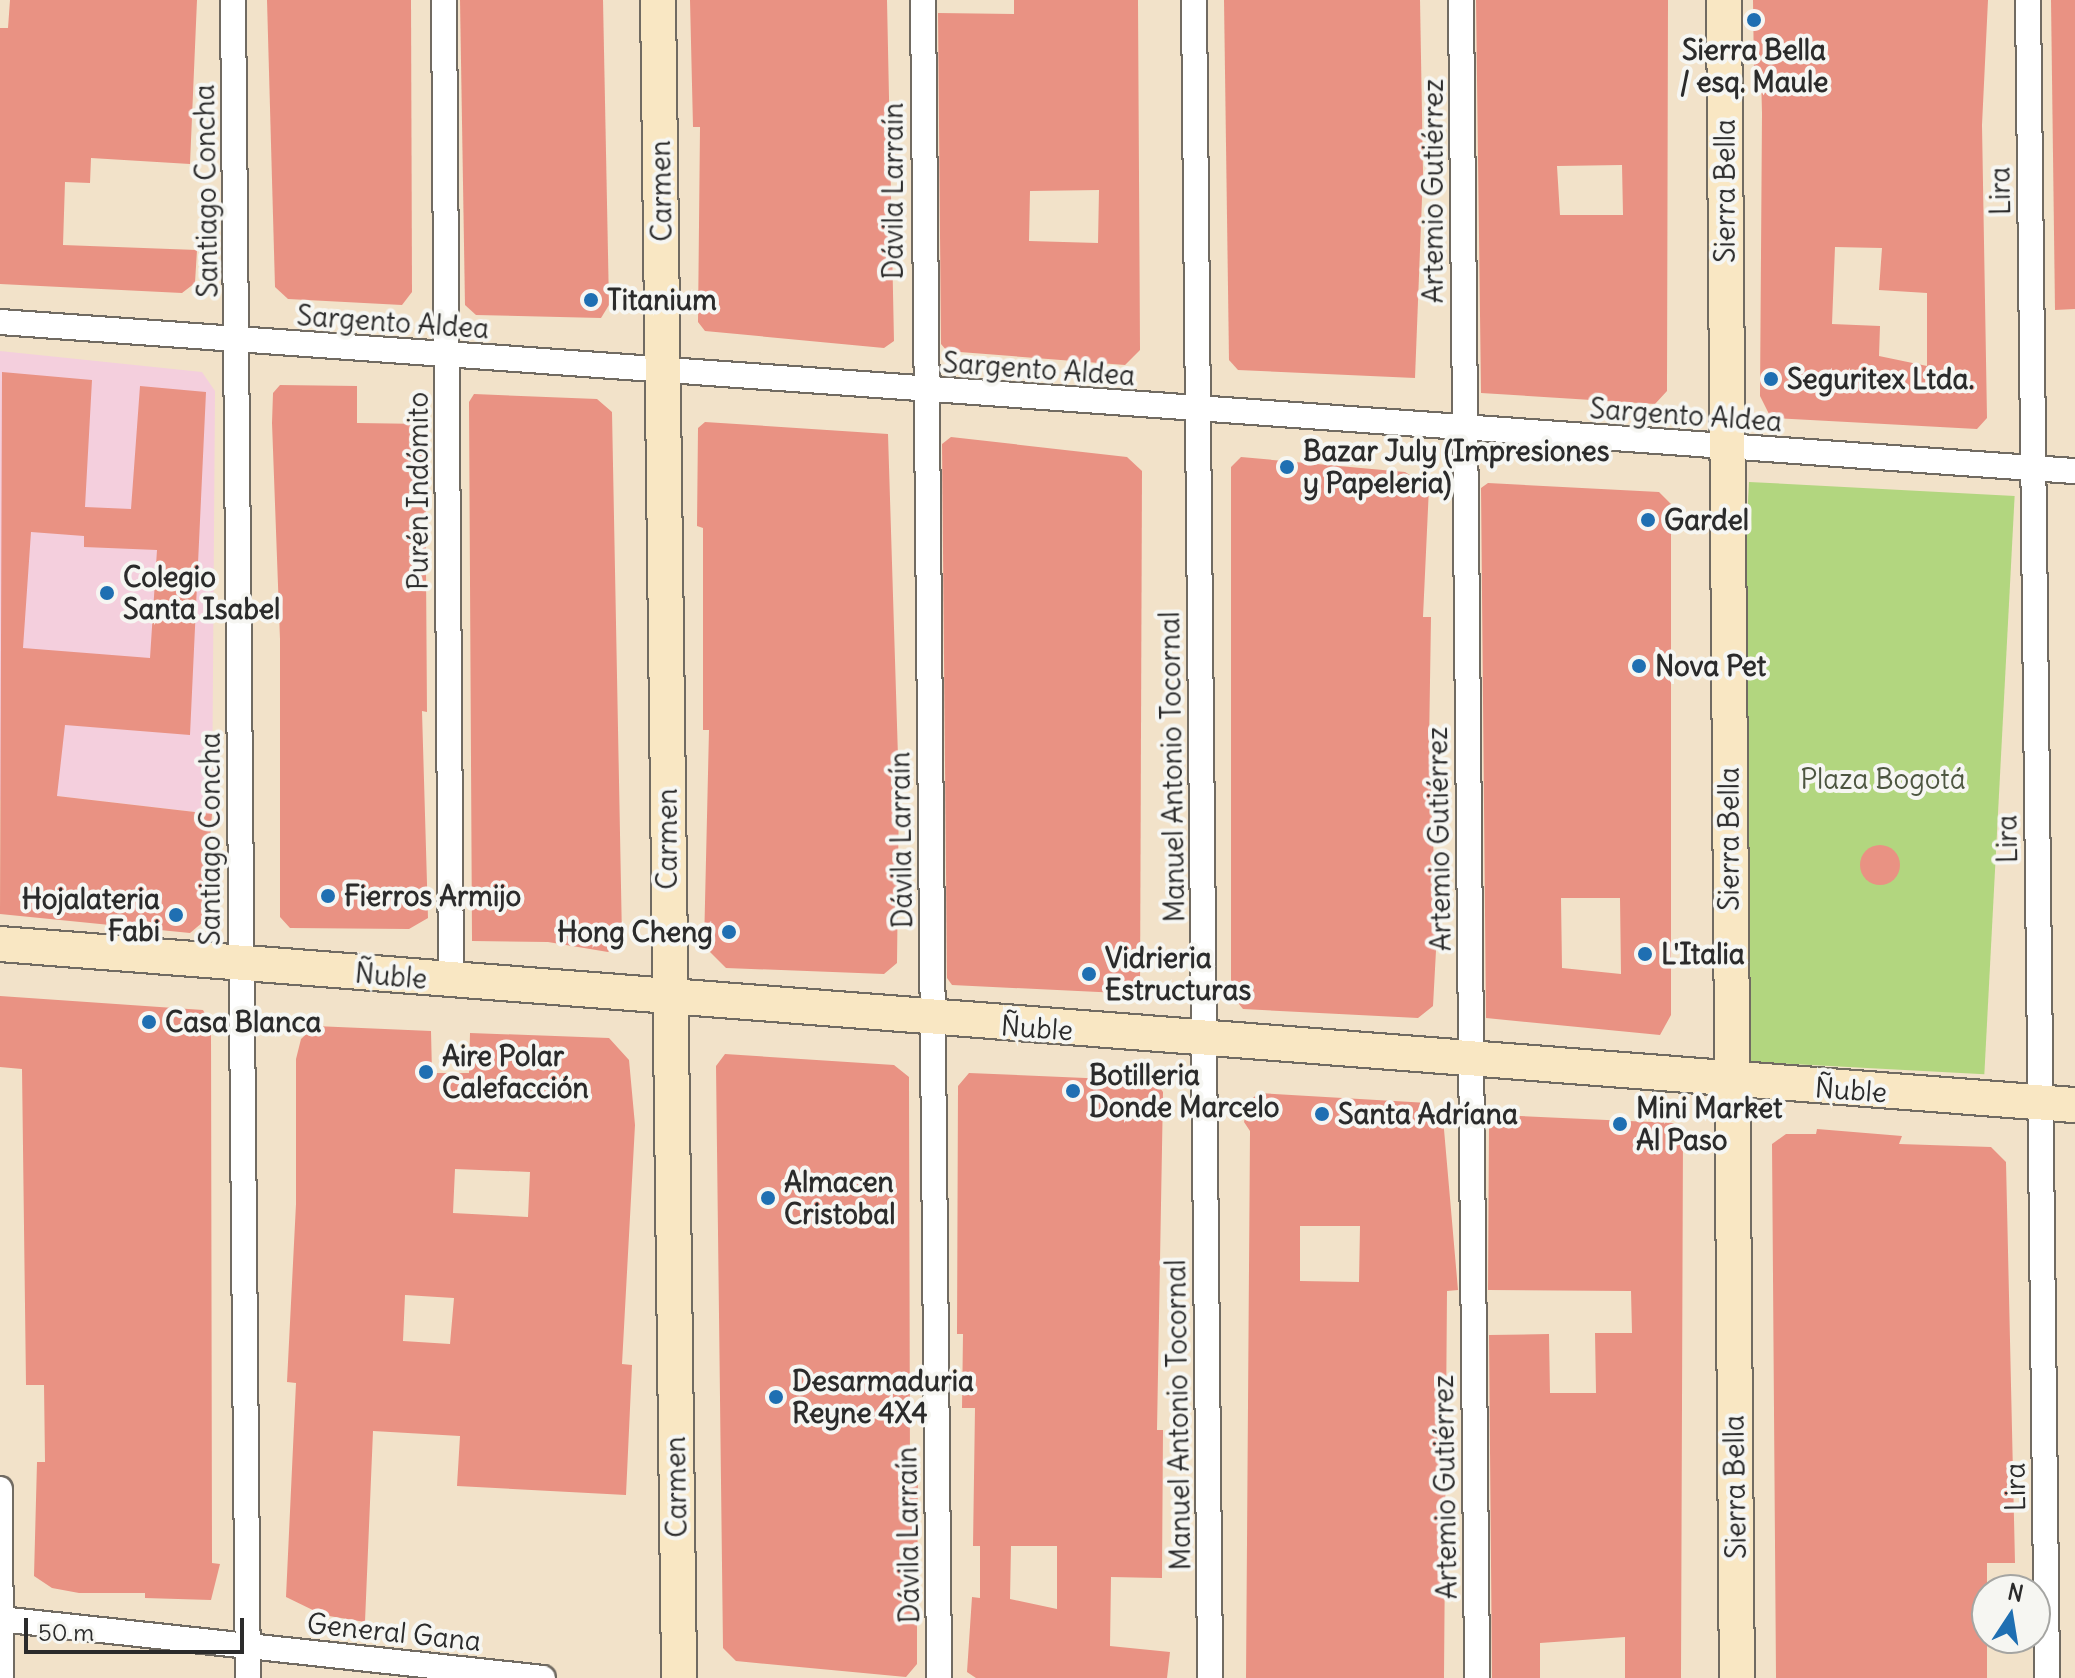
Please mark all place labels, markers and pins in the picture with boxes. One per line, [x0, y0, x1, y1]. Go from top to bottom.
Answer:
marker: Sierra Bella / esq. Maule [1745, 11, 1763, 29]
place label: Sierra Bella / esq. Maule [1680, 33, 1828, 99]
place label: Titanium [607, 283, 717, 317]
marker: Titanium [582, 291, 600, 309]
place label: Seguritex Ltda. [1787, 362, 1974, 396]
marker: Seguritex Ltda. [1762, 370, 1780, 388]
place label: Bazar July (Impresiones y Papeleria) [1303, 434, 1609, 500]
marker: Bazar July (Impresiones y Papeleria) [1278, 458, 1296, 476]
place label: Gardel [1664, 503, 1749, 537]
marker: Gardel [1639, 511, 1657, 529]
place label: Colegio Santa Isabel [123, 560, 280, 626]
marker: Colegio Santa Isabel [98, 584, 116, 602]
place label: Nova Pet [1655, 649, 1766, 683]
marker: Nova Pet [1630, 657, 1648, 675]
place label: Fierros Armijo [344, 879, 521, 913]
place label: Hojalateria Fabi [22, 882, 160, 948]
marker: Fierros Armijo [319, 887, 337, 905]
marker: Hojalateria Fabi [167, 906, 185, 924]
place label: Hong Cheng [557, 915, 713, 949]
marker: Hong Cheng [720, 923, 738, 941]
place label: L'Italia [1661, 937, 1745, 971]
place label: Vidrieria Estructuras [1105, 941, 1251, 1007]
marker: L'Italia [1636, 945, 1654, 963]
marker: Vidrieria Estructuras [1080, 965, 1098, 983]
place label: Casa Blanca [165, 1005, 321, 1039]
marker: Casa Blanca [140, 1013, 158, 1031]
place label: Aire Polar Calefacción [442, 1039, 589, 1105]
place label: Botilleria Donde Marcelo [1089, 1058, 1279, 1124]
marker: Aire Polar Calefacción [417, 1063, 435, 1081]
marker: Botilleria Donde Marcelo [1064, 1082, 1082, 1100]
place label: Mini Market Al Paso [1636, 1091, 1783, 1157]
place label: Santa Adríana [1338, 1097, 1518, 1131]
marker: Santa Adríana [1313, 1105, 1331, 1123]
marker: Mini Market Al Paso [1611, 1115, 1629, 1133]
place label: Almacen Cristobal [784, 1165, 896, 1231]
marker: Almacen Cristobal [759, 1189, 777, 1207]
place label: Desarmaduria Reyne 4X4 [792, 1364, 974, 1430]
marker: Desarmaduria Reyne 4X4 [767, 1388, 785, 1406]

